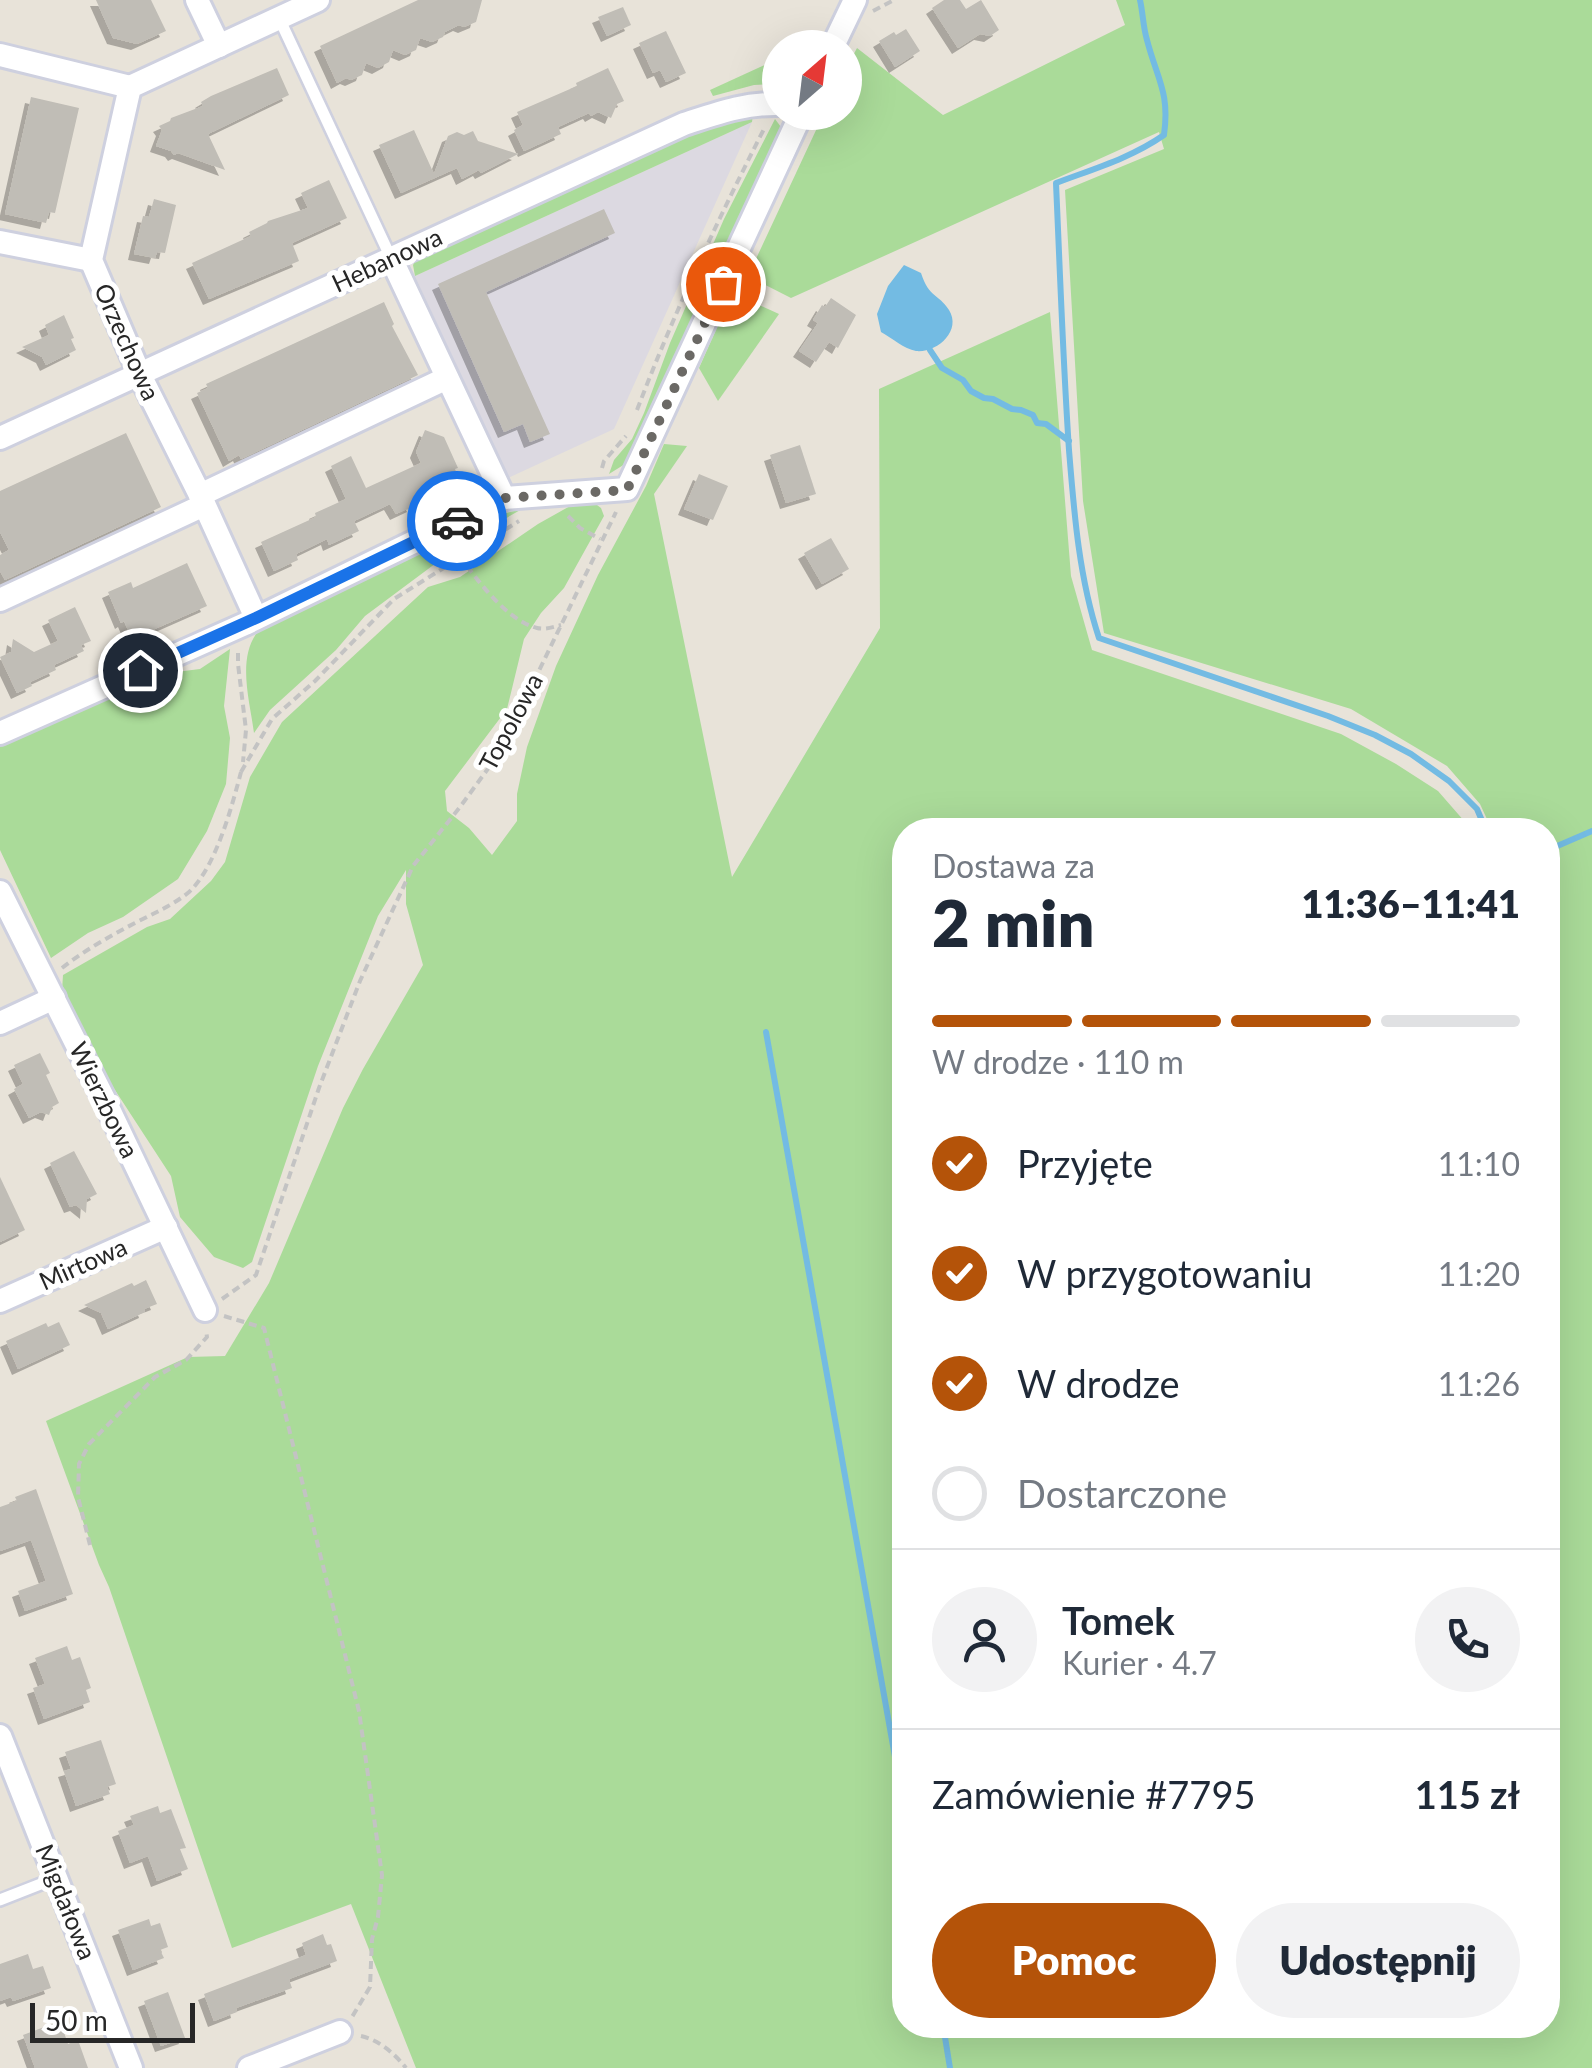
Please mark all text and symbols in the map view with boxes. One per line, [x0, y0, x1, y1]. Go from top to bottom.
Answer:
north arrow [762, 30, 862, 130]
map controls [762, 30, 862, 130]
street label: Hebanowa [327, 221, 446, 298]
pin [681, 242, 766, 327]
icon: bag [696, 257, 751, 312]
street label: Orzechowa [89, 278, 167, 405]
courier [407, 471, 507, 571]
icon: car [430, 494, 485, 549]
pin [98, 628, 183, 713]
icon: home [113, 643, 168, 698]
street label: Topolowa [472, 668, 548, 775]
text: Dostawa za [932, 846, 1095, 885]
text: 11:36–11:41 [1301, 880, 1520, 926]
text: 2 min [932, 883, 1094, 961]
street label: Wierzbowa [64, 1037, 146, 1162]
text: W drodze · 110 m [932, 1042, 1184, 1081]
icon: check [932, 1136, 987, 1191]
text: Przyjęte [1017, 1140, 1153, 1186]
text: 11:10 [1438, 1144, 1520, 1183]
street label: Mirtowa [34, 1230, 131, 1296]
icon: check [932, 1246, 987, 1301]
text: W przygotowaniu [1017, 1250, 1313, 1296]
text: 11:20 [1438, 1254, 1520, 1293]
icon: check [932, 1356, 987, 1411]
text: W drodze [1017, 1360, 1180, 1406]
text: 11:26 [1438, 1364, 1520, 1403]
text: Dostarczone [1017, 1470, 1227, 1516]
button: person [932, 1587, 1037, 1692]
button: phone [1415, 1587, 1520, 1692]
text: Tomek [1062, 1597, 1174, 1643]
text: Kurier · 4.7 [1062, 1643, 1217, 1682]
text: Zamówienie #7795 [932, 1771, 1256, 1817]
text: 115 zł [1415, 1771, 1520, 1817]
street label: Migdałowa [30, 1839, 104, 1964]
button: Pomoc [932, 1903, 1216, 2018]
button: Udostępnij [1236, 1903, 1520, 2018]
scale bar [30, 1998, 195, 2042]
text: 50 m [45, 2003, 108, 2037]

